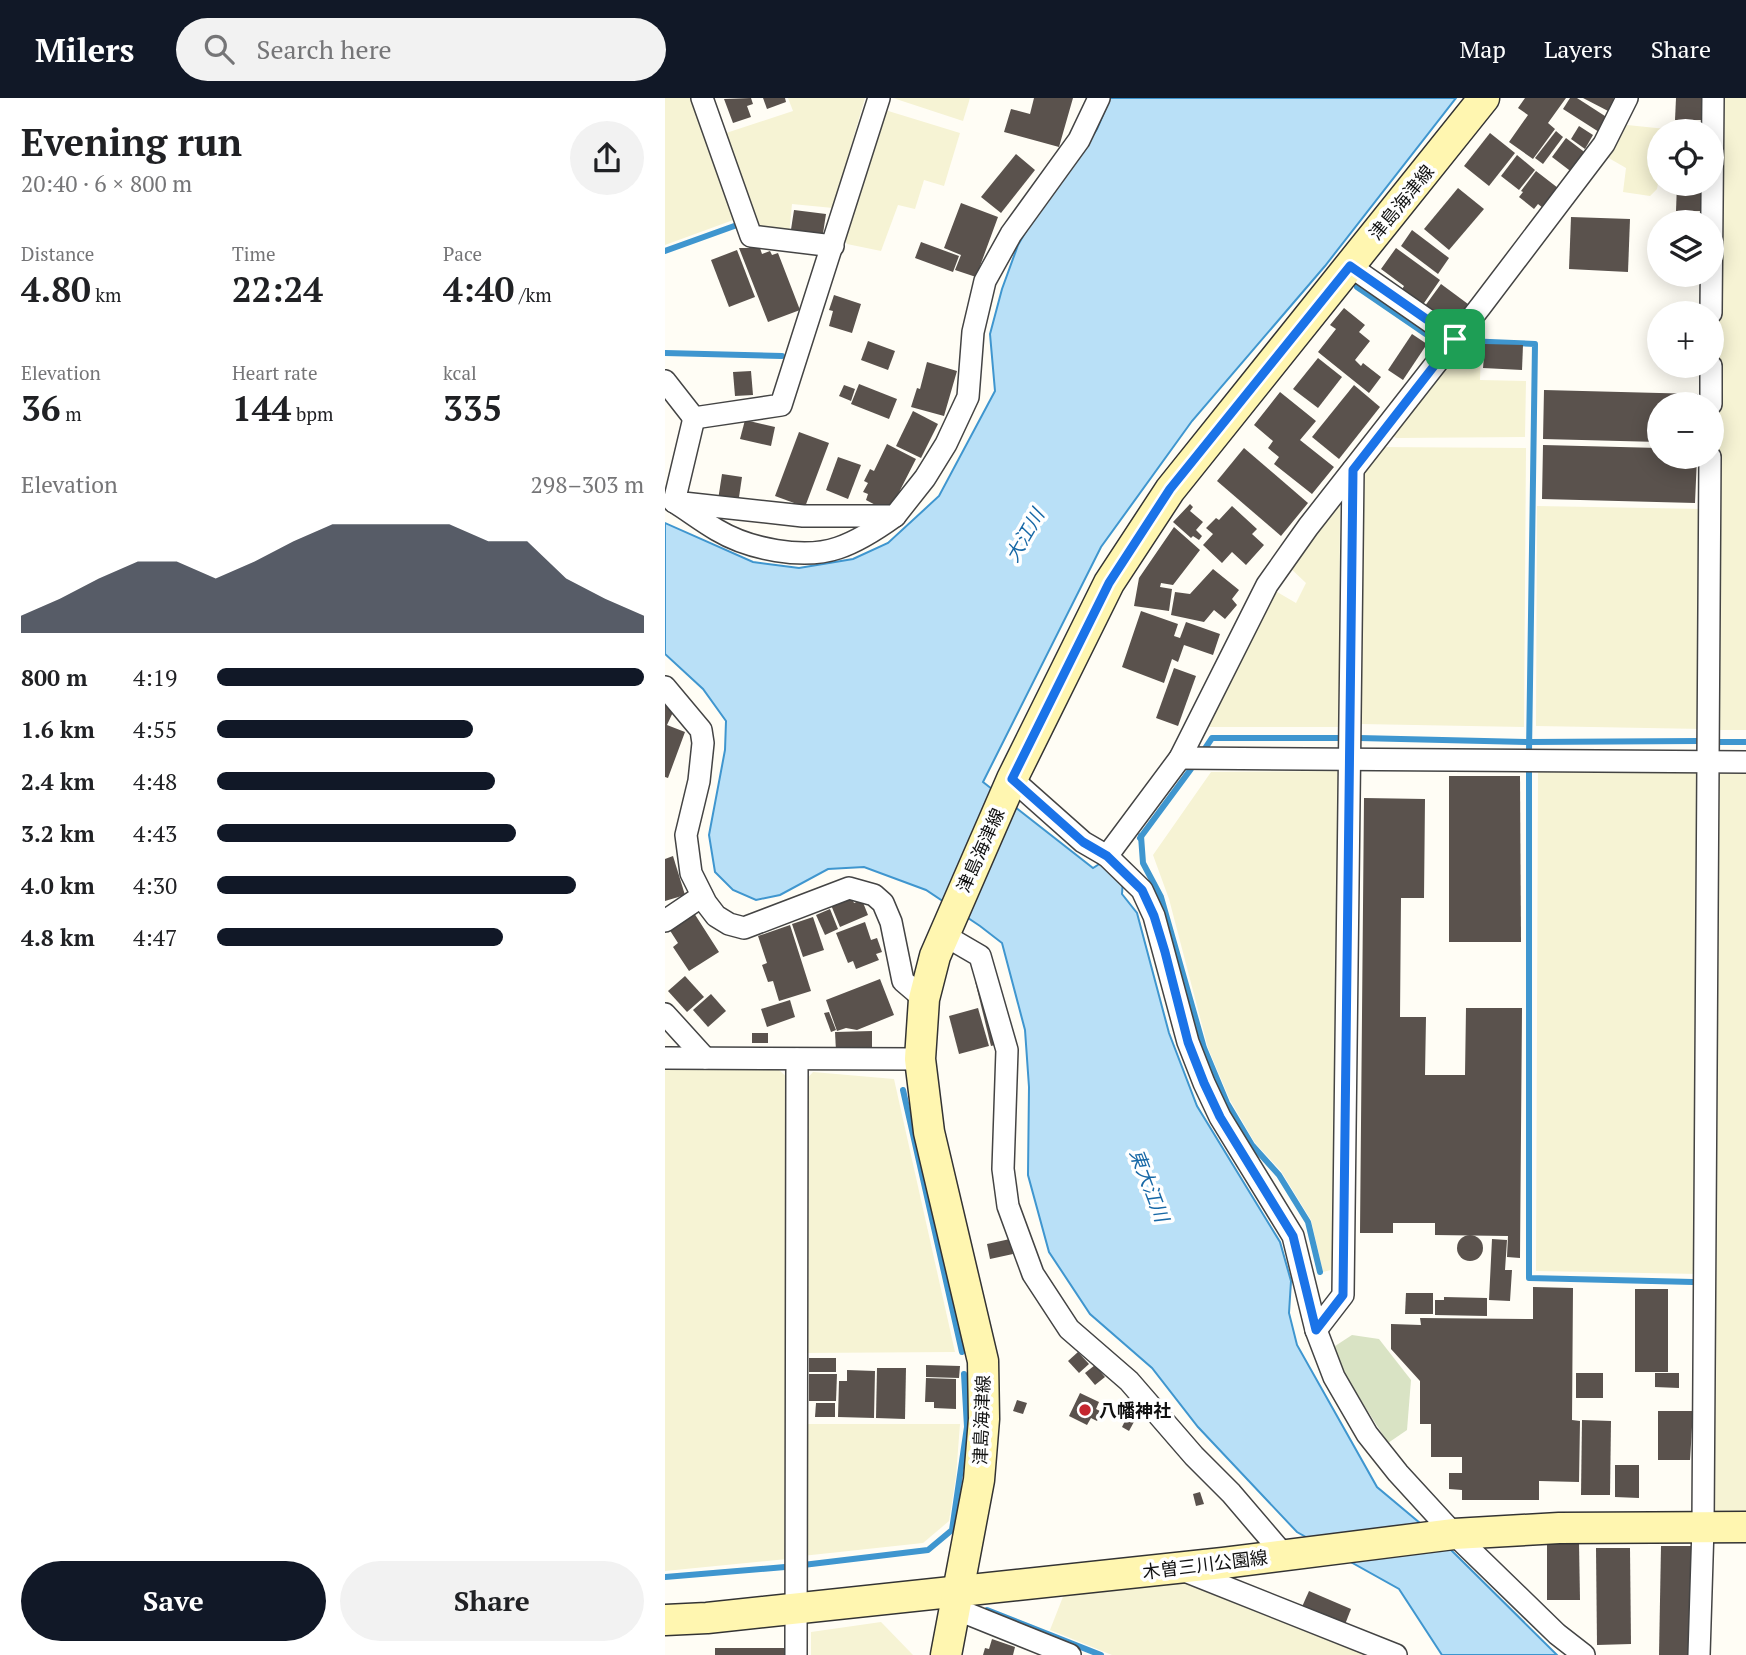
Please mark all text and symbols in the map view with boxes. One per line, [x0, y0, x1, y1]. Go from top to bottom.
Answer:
search box [176, 18, 666, 81]
text: Milers [35, 28, 134, 71]
icon: search [200, 30, 238, 68]
text: Search here [256, 32, 392, 66]
text: Map [1459, 33, 1506, 65]
text: Layers [1544, 33, 1613, 65]
text: Share [1651, 33, 1711, 65]
text: Evening run [21, 117, 242, 167]
map controls [1647, 119, 1724, 469]
button: locate [1647, 119, 1724, 196]
button: share [570, 121, 644, 195]
street label: 津島海津線 [1363, 159, 1439, 245]
text: 20:40 · 6 × 800 m [21, 168, 192, 199]
button: layers [1647, 210, 1724, 287]
text: Distance [21, 241, 94, 266]
text: Time [232, 241, 275, 266]
text: Pace [443, 241, 482, 266]
text: 4.80 [21, 266, 91, 312]
text: 22:24 [232, 266, 323, 312]
text: 4:40 [443, 266, 514, 312]
text: km [91, 282, 122, 307]
text: /km [514, 282, 552, 307]
button: + [1647, 301, 1724, 378]
pin [1425, 309, 1485, 369]
icon: arrive [1436, 320, 1474, 358]
text: Elevation [21, 360, 101, 385]
text: Heart rate [232, 360, 317, 385]
text: kcal [443, 360, 477, 385]
text: 36 [21, 385, 61, 431]
text: 144 [232, 385, 291, 431]
text: 335 [443, 385, 502, 431]
button: − [1647, 392, 1724, 469]
text: m [61, 401, 82, 426]
text: bpm [291, 401, 333, 426]
text: Elevation [21, 469, 118, 500]
text: 298–303 m [531, 469, 644, 500]
water label: 大江川 [999, 502, 1050, 566]
text: 800 m [21, 662, 87, 693]
text: 4:19 [133, 662, 177, 693]
text: 1.6 km [21, 714, 95, 745]
text: 4:55 [133, 714, 177, 745]
text: 2.4 km [21, 766, 95, 797]
text: 4:48 [133, 766, 177, 797]
street label: 津島海津線 [951, 804, 1009, 896]
text: 3.2 km [21, 818, 95, 849]
text: 4:43 [133, 818, 177, 849]
text: 4.0 km [21, 870, 95, 901]
text: 4:30 [133, 870, 177, 901]
text: 4.8 km [21, 922, 95, 953]
text: 4:47 [133, 922, 177, 953]
water label: 東大江川 [1125, 1145, 1176, 1227]
street label: 津島海津線 [967, 1375, 995, 1465]
place label: 八幡神社 [1099, 1398, 1171, 1422]
marker: 八幡神社 [1077, 1402, 1093, 1418]
street label: 木曽三川公園線 [1141, 1544, 1269, 1584]
button: Save [21, 1561, 326, 1641]
button: Share [340, 1561, 644, 1641]

